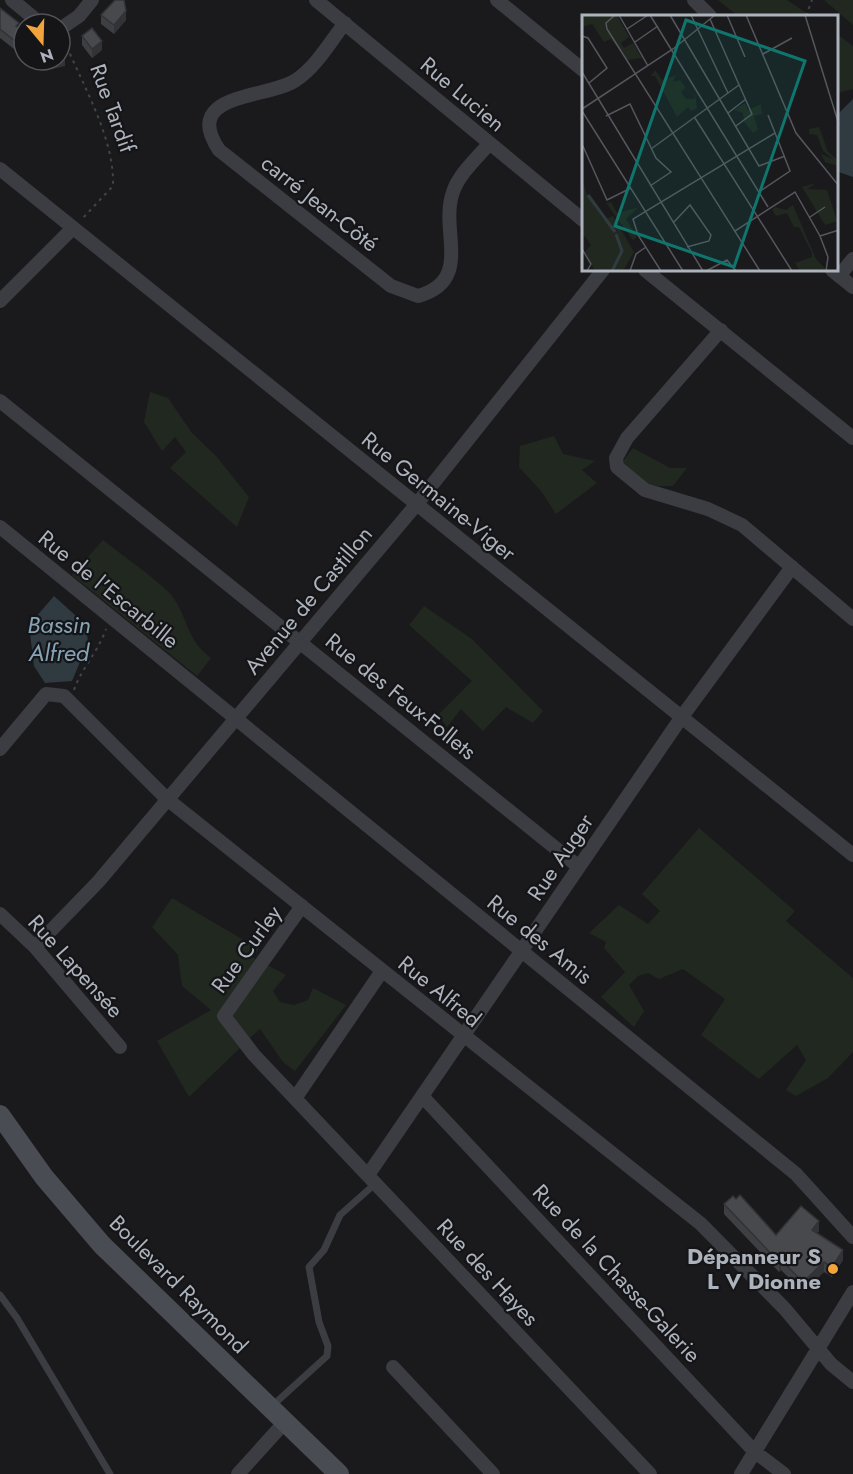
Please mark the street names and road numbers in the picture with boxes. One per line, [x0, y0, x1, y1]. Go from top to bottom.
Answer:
street label: Rue Lucien [414, 49, 512, 139]
street label: Rue Tardif [82, 59, 144, 158]
street label: carré Jean-Côté [255, 147, 385, 259]
street label: Rue Germaine-Viger [355, 424, 523, 569]
street label: Avenue de Castillon [236, 519, 380, 681]
street label: Rue de l'Escarbille [32, 522, 186, 656]
street label: Rue des Feux-Follets [319, 625, 484, 767]
street label: Rue Auger [519, 807, 601, 907]
street label: Rue des Amis [480, 886, 600, 992]
street label: Rue Curley [203, 898, 289, 1000]
street label: Rue Lapensée [21, 907, 131, 1025]
street label: Rue Alfred [392, 947, 488, 1035]
street label: Rue de la Chasse-Galerie [525, 1177, 709, 1369]
street label: Boulevard Raymond [102, 1207, 256, 1361]
street label: Rue des Hayes [430, 1211, 546, 1333]

